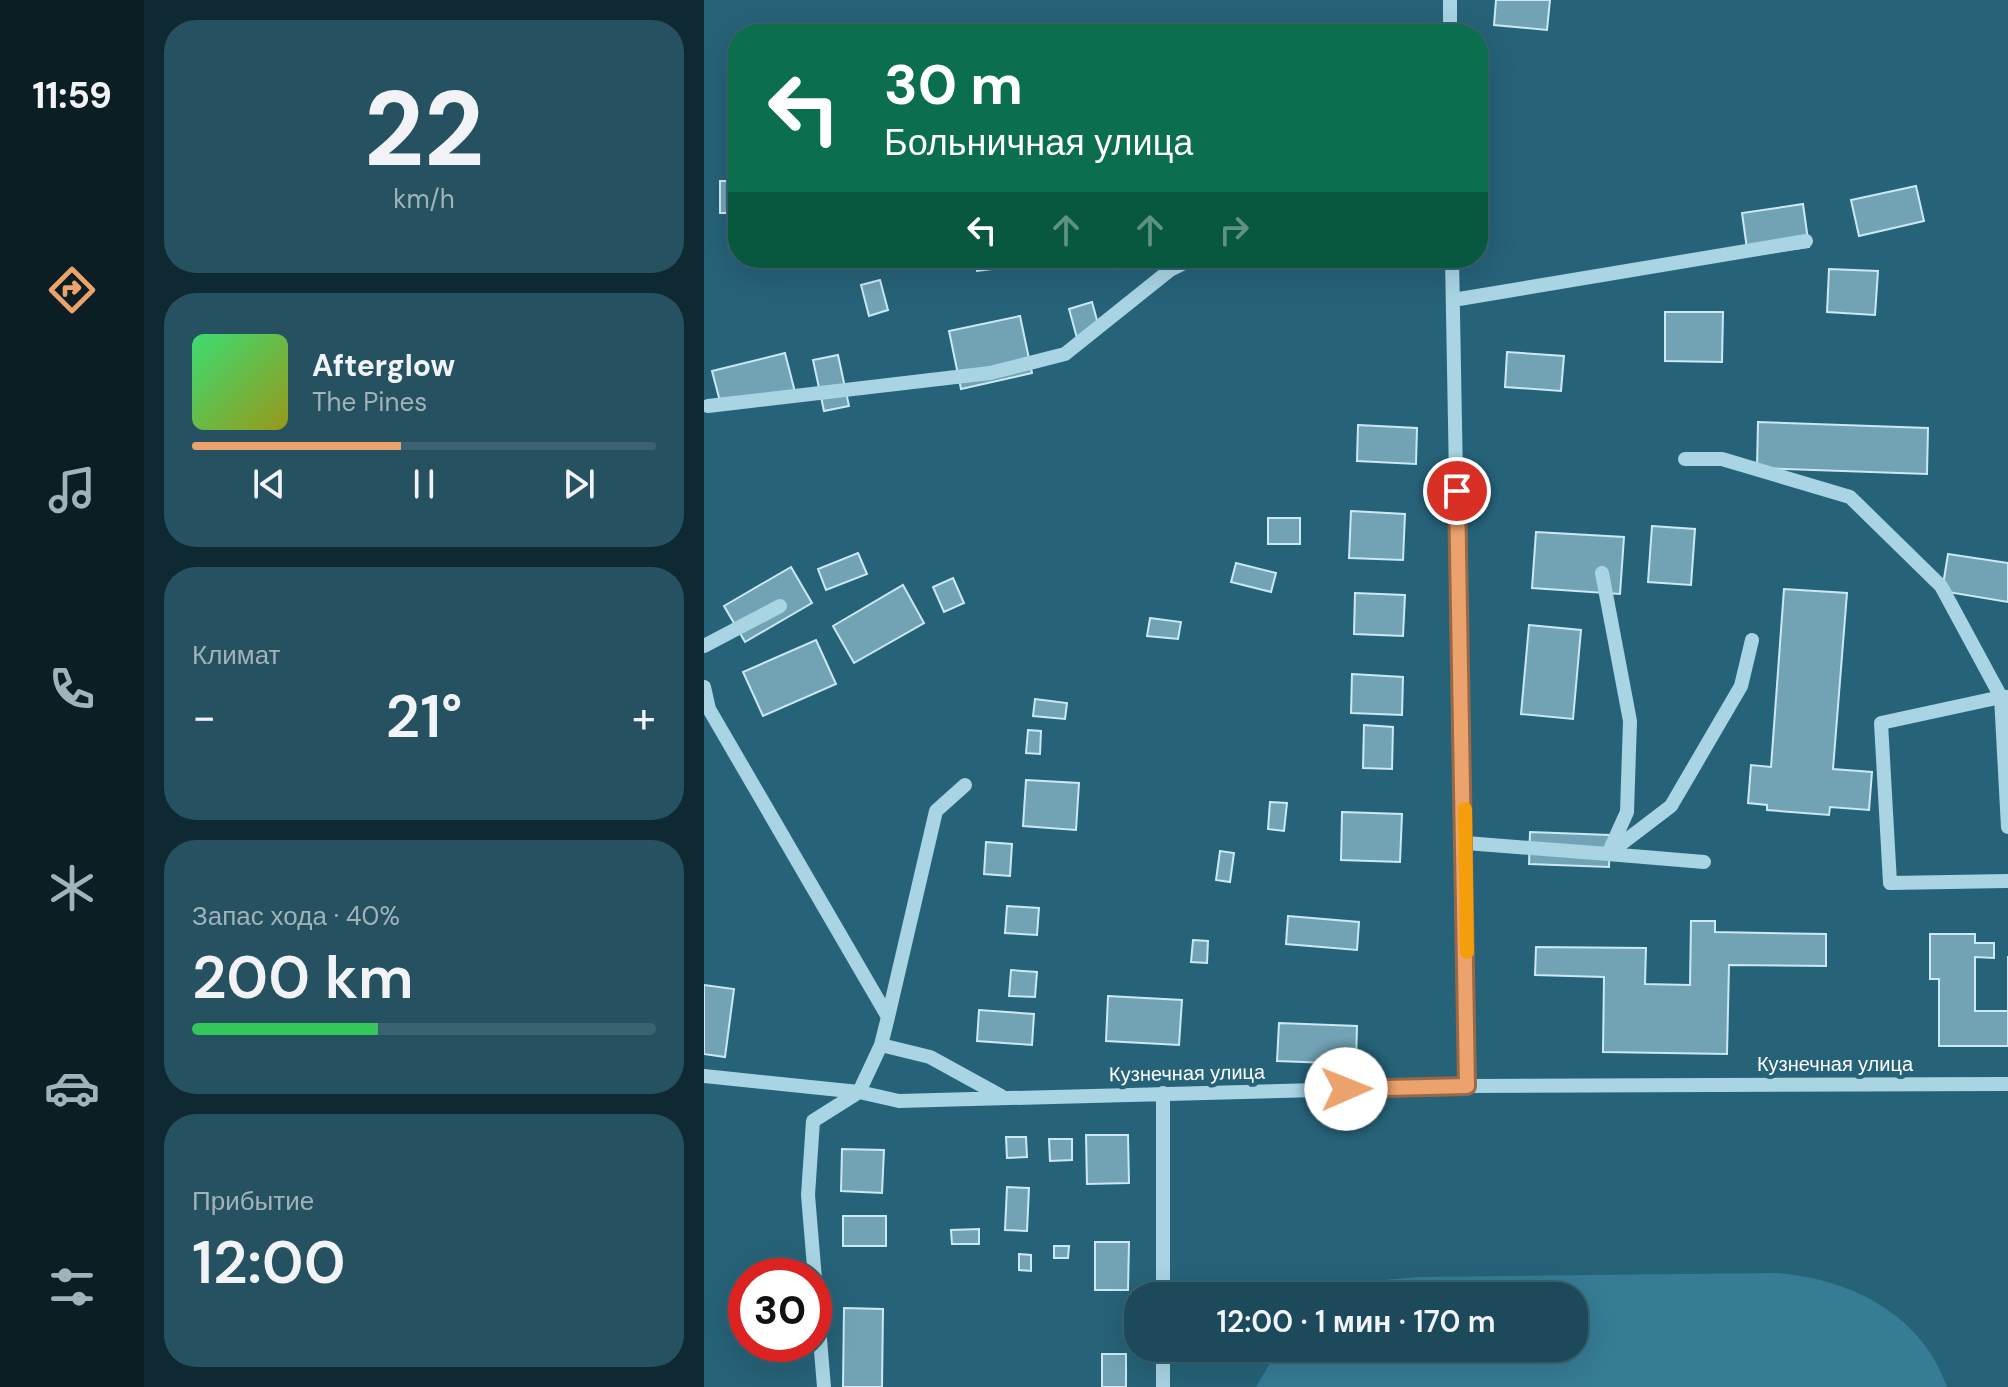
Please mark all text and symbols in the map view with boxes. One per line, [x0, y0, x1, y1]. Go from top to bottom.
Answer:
text: 30 m [884, 48, 1023, 121]
icon: left [752, 56, 856, 160]
text: 22 [364, 62, 484, 197]
text: 11:59 [32, 72, 112, 119]
text: Больничная улица [884, 119, 1193, 166]
text: km/h [393, 182, 455, 216]
icon: left [960, 208, 1004, 252]
icon: ahead [1044, 208, 1088, 252]
icon: ahead [1128, 208, 1172, 252]
icon: right [1212, 208, 1256, 252]
icon: directions [44, 262, 100, 318]
text: Afterglow [312, 346, 455, 385]
text: The Pines [312, 385, 427, 419]
pin [1423, 457, 1491, 525]
icon: music [44, 462, 100, 518]
icon: previous [247, 462, 291, 506]
icon: pause [402, 462, 446, 506]
icon: next [557, 462, 601, 506]
icon: arrive [1435, 469, 1479, 513]
text: Климат [192, 638, 281, 672]
icon: phone [44, 661, 100, 717]
text: 21° [386, 677, 462, 756]
text: − [192, 688, 216, 746]
text: + [632, 688, 656, 746]
icon: climate [44, 860, 100, 916]
text: Запас хода · 40% [192, 899, 400, 933]
text: 200 km [192, 938, 414, 1017]
position arrow [1304, 1047, 1388, 1131]
street label: Кузнечная улица [1757, 1051, 1914, 1077]
street label: Кузнечная улица [1109, 1059, 1266, 1087]
icon: car [44, 1060, 100, 1116]
text: Прибытие [192, 1184, 314, 1218]
text: 12:00 [192, 1223, 346, 1302]
speed limit sign: 30 [728, 1258, 832, 1362]
icon: filters [44, 1259, 100, 1315]
text: 12:00 · 1 мин · 170 m [1216, 1302, 1496, 1341]

